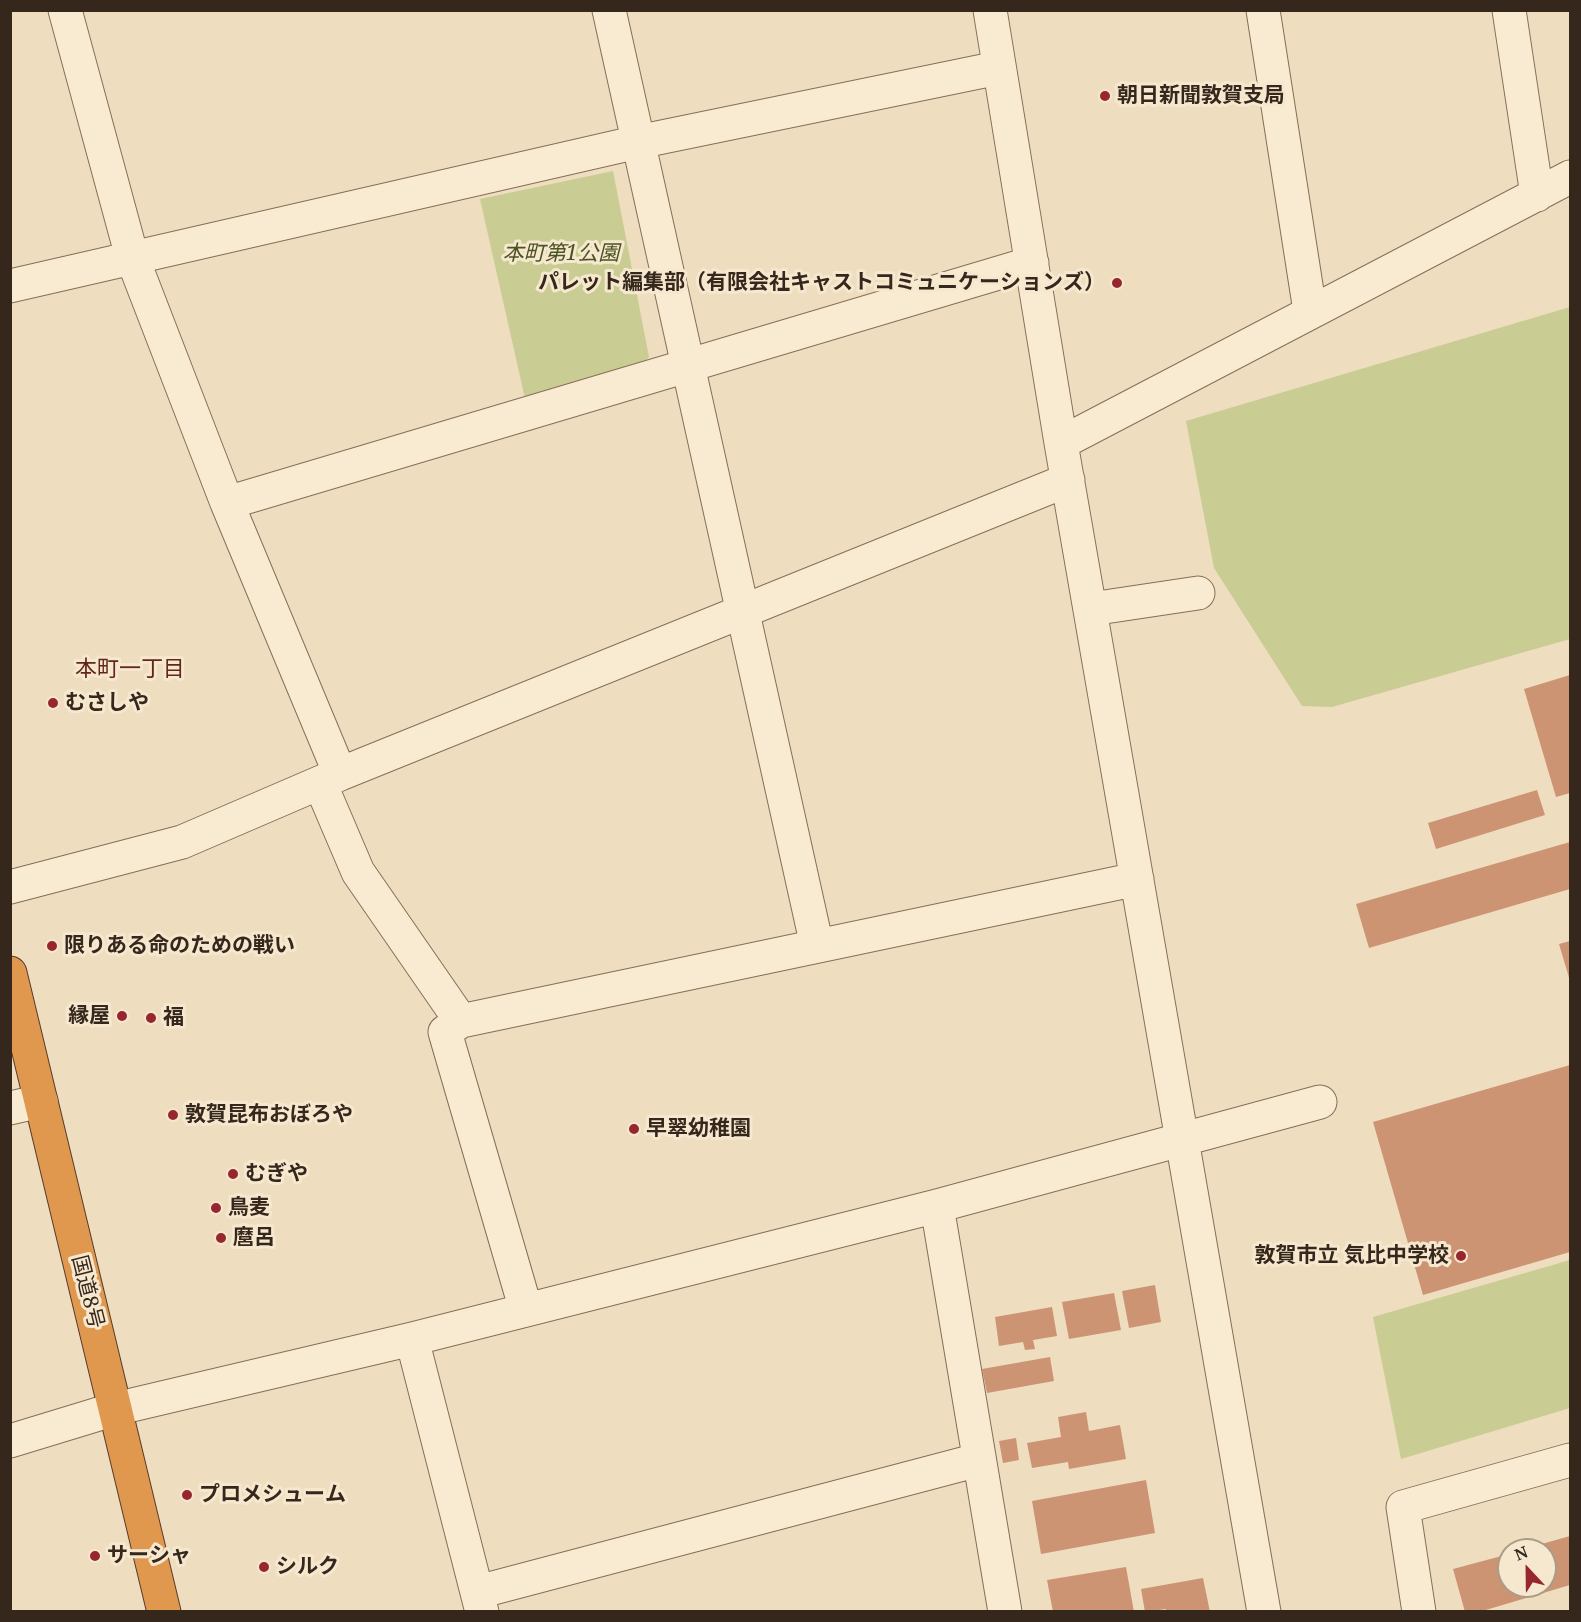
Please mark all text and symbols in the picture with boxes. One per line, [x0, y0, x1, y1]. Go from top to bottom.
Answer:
place label: 朝日新聞敦賀支局 [1117, 83, 1285, 109]
marker: 朝日新聞敦賀支局 [1098, 89, 1112, 103]
park label: 本町第1公園 [503, 241, 619, 267]
place label: パレット編集部（有限会社キャストコミュニケーションズ） [538, 270, 1105, 296]
marker: パレット編集部（有限会社キャストコミュニケーションズ） [1110, 276, 1124, 290]
district label: 本町一丁目 [75, 657, 185, 683]
place label: むさしや [65, 690, 149, 716]
marker: むさしや [46, 696, 60, 710]
place label: 限りある命のための戦い [64, 933, 295, 959]
marker: 限りある命のための戦い [45, 939, 59, 953]
place label: 縁屋 [68, 1003, 110, 1029]
place label: 福 [163, 1005, 184, 1031]
marker: 縁屋 [115, 1009, 129, 1023]
marker: 福 [144, 1011, 158, 1025]
place label: 敦賀昆布おぼろや [185, 1102, 353, 1128]
marker: 敦賀昆布おぼろや [166, 1108, 180, 1122]
place label: 早翠幼稚園 [646, 1116, 751, 1142]
marker: 早翠幼稚園 [627, 1122, 641, 1136]
place label: むぎや [245, 1161, 308, 1187]
marker: むぎや [226, 1167, 240, 1181]
place label: 鳥麦 [228, 1195, 270, 1221]
marker: 鳥麦 [209, 1201, 223, 1215]
place label: 麿呂 [233, 1225, 275, 1251]
marker: 麿呂 [214, 1231, 228, 1245]
place label: 敦賀市立 気比中学校 [1255, 1243, 1449, 1269]
marker: 敦賀市立 気比中学校 [1454, 1249, 1468, 1263]
street label: 国道8号 [66, 1253, 108, 1331]
place label: プロメシューム [199, 1482, 346, 1508]
marker: プロメシューム [180, 1488, 194, 1502]
north arrow [1497, 1538, 1557, 1598]
text: N [1511, 1541, 1531, 1566]
place label: サーシャ [107, 1543, 191, 1569]
marker: サーシャ [88, 1549, 102, 1563]
place label: シルク [276, 1554, 339, 1580]
marker: シルク [257, 1560, 271, 1574]

